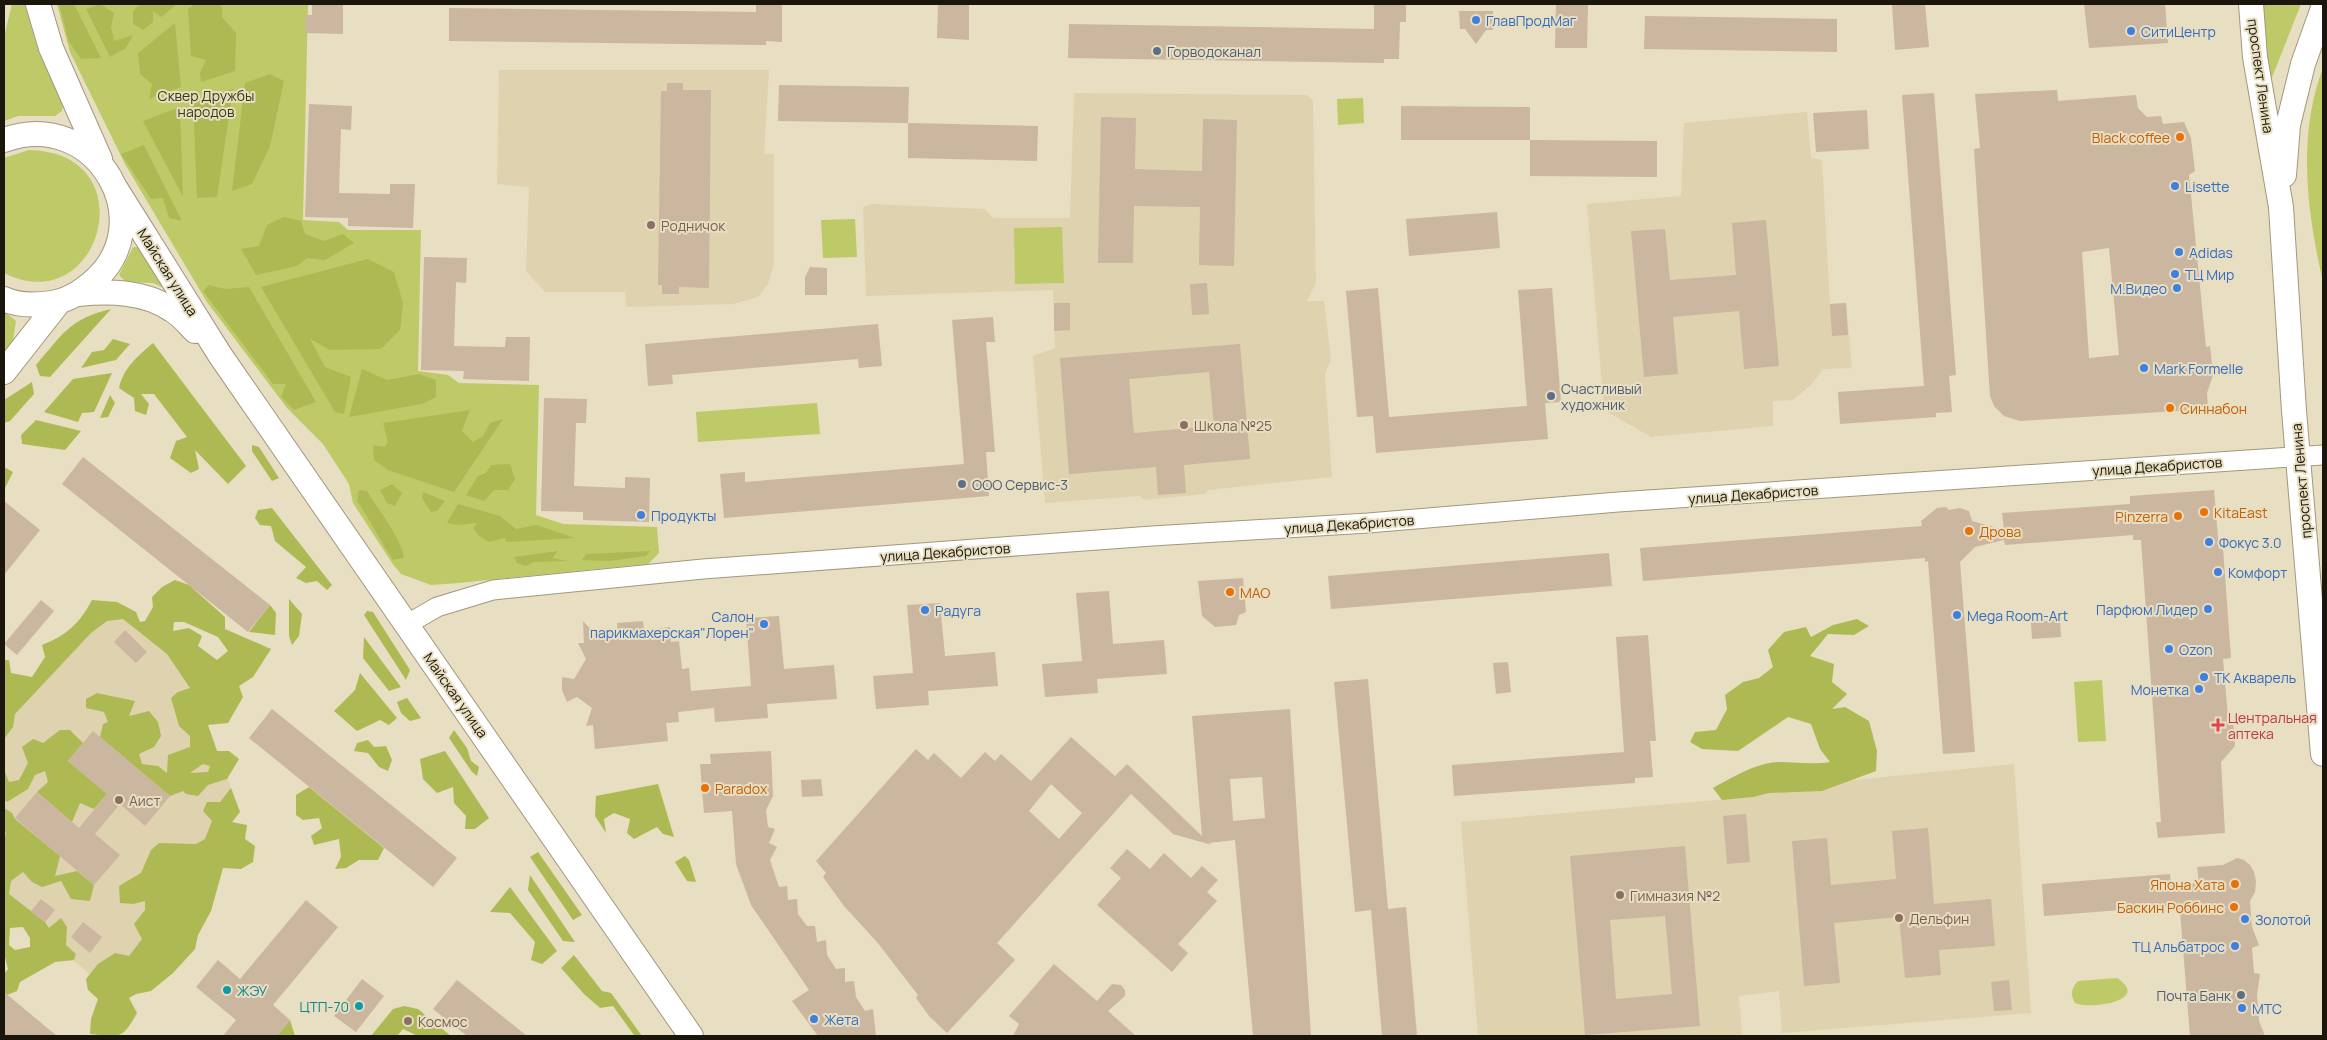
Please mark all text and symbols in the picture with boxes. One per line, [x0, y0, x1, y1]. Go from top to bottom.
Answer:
place label: ГлавПродМаг [1486, 11, 1577, 30]
marker: ГлавПродМаг [1470, 14, 1482, 26]
street label: проспект Ленина [2244, 17, 2278, 135]
place label: СитиЦентр [2141, 22, 2216, 41]
marker: СитиЦентр [2125, 25, 2137, 37]
place label: Горводоканал [1167, 42, 1261, 61]
marker: Горводоканал [1151, 45, 1163, 57]
park label: Сквер Дружбы народов [158, 86, 254, 121]
place label: Black coffee [2092, 128, 2170, 147]
marker: Black coffee [2174, 131, 2186, 143]
place label: Lisette [2185, 177, 2230, 196]
marker: Lisette [2169, 180, 2181, 192]
place label: Родничок [661, 216, 726, 235]
marker: Родничок [645, 219, 657, 231]
street label: Майская улица [133, 225, 203, 319]
place label: Adidas [2189, 243, 2233, 262]
marker: Adidas [2173, 246, 2185, 258]
place label: ТЦ Мир [2185, 265, 2234, 284]
marker: ТЦ Мир [2169, 268, 2181, 280]
place label: М.Видео [2110, 279, 2167, 298]
marker: М.Видео [2171, 282, 2183, 294]
place label: Mark Formelle [2154, 359, 2243, 378]
marker: Mark Formelle [2138, 362, 2150, 374]
place label: Счастливый художник [1561, 379, 1642, 414]
marker: Счастливый художник [1545, 390, 1557, 402]
place label: Синнабон [2180, 399, 2247, 418]
marker: Синнабон [2164, 402, 2176, 414]
place label: Школа №25 [1194, 416, 1272, 435]
marker: Школа №25 [1178, 419, 1190, 431]
street label: проспект Ленина [2287, 423, 2315, 539]
street label: улица Декабристов [2091, 452, 2223, 480]
place label: ООО Сервис-3 [972, 475, 1068, 494]
marker: ООО Сервис-3 [956, 478, 968, 490]
street label: улица Декабристов [1687, 480, 1819, 508]
place label: KitaEast [2214, 503, 2268, 522]
place label: Продукты [651, 506, 716, 525]
marker: KitaEast [2198, 506, 2210, 518]
place label: Pinzerra [2115, 507, 2168, 526]
marker: Продукты [635, 509, 647, 521]
street label: улица Декабристов [1283, 510, 1415, 538]
marker: Pinzerra [2172, 510, 2184, 522]
place label: Дрова [1979, 522, 2021, 541]
marker: Дрова [1963, 525, 1975, 537]
place label: Фокус 3.0 [2219, 533, 2282, 552]
marker: Фокус 3.0 [2203, 536, 2215, 548]
street label: улица Декабристов [879, 538, 1011, 566]
place label: Комфорт [2228, 563, 2287, 582]
marker: Комфорт [2212, 566, 2224, 578]
place label: МАО [1240, 583, 1271, 602]
marker: МАО [1224, 586, 1236, 598]
place label: Парфюм Лидер [2096, 600, 2198, 619]
place label: Радуга [935, 601, 981, 620]
marker: Парфюм Лидер [2202, 603, 2214, 615]
marker: Радуга [919, 604, 931, 616]
place label: Mega Room-Art [1967, 606, 2069, 625]
place label: Салон парикмахерская"Лорен" [590, 607, 754, 642]
marker: Mega Room-Art [1951, 609, 1963, 621]
marker: Салон парикмахерская"Лорен" [758, 618, 770, 630]
place label: Ozon [2179, 640, 2213, 659]
marker: Ozon [2163, 643, 2175, 655]
street label: Майская улица [420, 649, 492, 741]
place label: ТК Акварель [2214, 668, 2296, 687]
marker: ТК Акварель [2198, 671, 2210, 683]
place label: Монетка [2131, 680, 2189, 699]
marker: Монетка [2193, 683, 2205, 695]
place label: Центральная аптека [2228, 708, 2317, 743]
marker: Центральная аптека [2212, 719, 2224, 731]
place label: Paradox [715, 779, 768, 798]
marker: Paradox [699, 782, 711, 794]
place label: Аист [129, 791, 161, 810]
marker: Аист [113, 794, 125, 806]
place label: Япона Хата [2150, 875, 2225, 894]
marker: Япона Хата [2229, 878, 2241, 890]
place label: Гимназия №2 [1630, 886, 1720, 905]
marker: Гимназия №2 [1614, 889, 1626, 901]
place label: Баскин Роббинс [2117, 898, 2224, 917]
marker: Баскин Роббинс [2228, 901, 2240, 913]
place label: Дельфин [1909, 909, 1969, 928]
place label: Золотой [2255, 910, 2311, 929]
marker: Дельфин [1893, 912, 1905, 924]
marker: Золотой [2239, 913, 2251, 925]
place label: ТЦ Альбатрос [2132, 937, 2225, 956]
marker: ТЦ Альбатрос [2229, 940, 2241, 952]
place label: ЖЭУ [237, 981, 268, 1000]
marker: ЖЭУ [221, 984, 233, 996]
place label: Почта Банк [2157, 986, 2232, 1005]
marker: Почта Банк [2235, 989, 2247, 1001]
place label: ЦТП-70 [299, 997, 349, 1016]
place label: МТС [2252, 999, 2282, 1018]
marker: ЦТП-70 [353, 1000, 365, 1012]
marker: МТС [2236, 1002, 2248, 1014]
place label: Жета [824, 1010, 859, 1029]
place label: Космос [418, 1012, 468, 1031]
marker: Жета [808, 1013, 820, 1025]
marker: Космос [402, 1015, 414, 1027]

